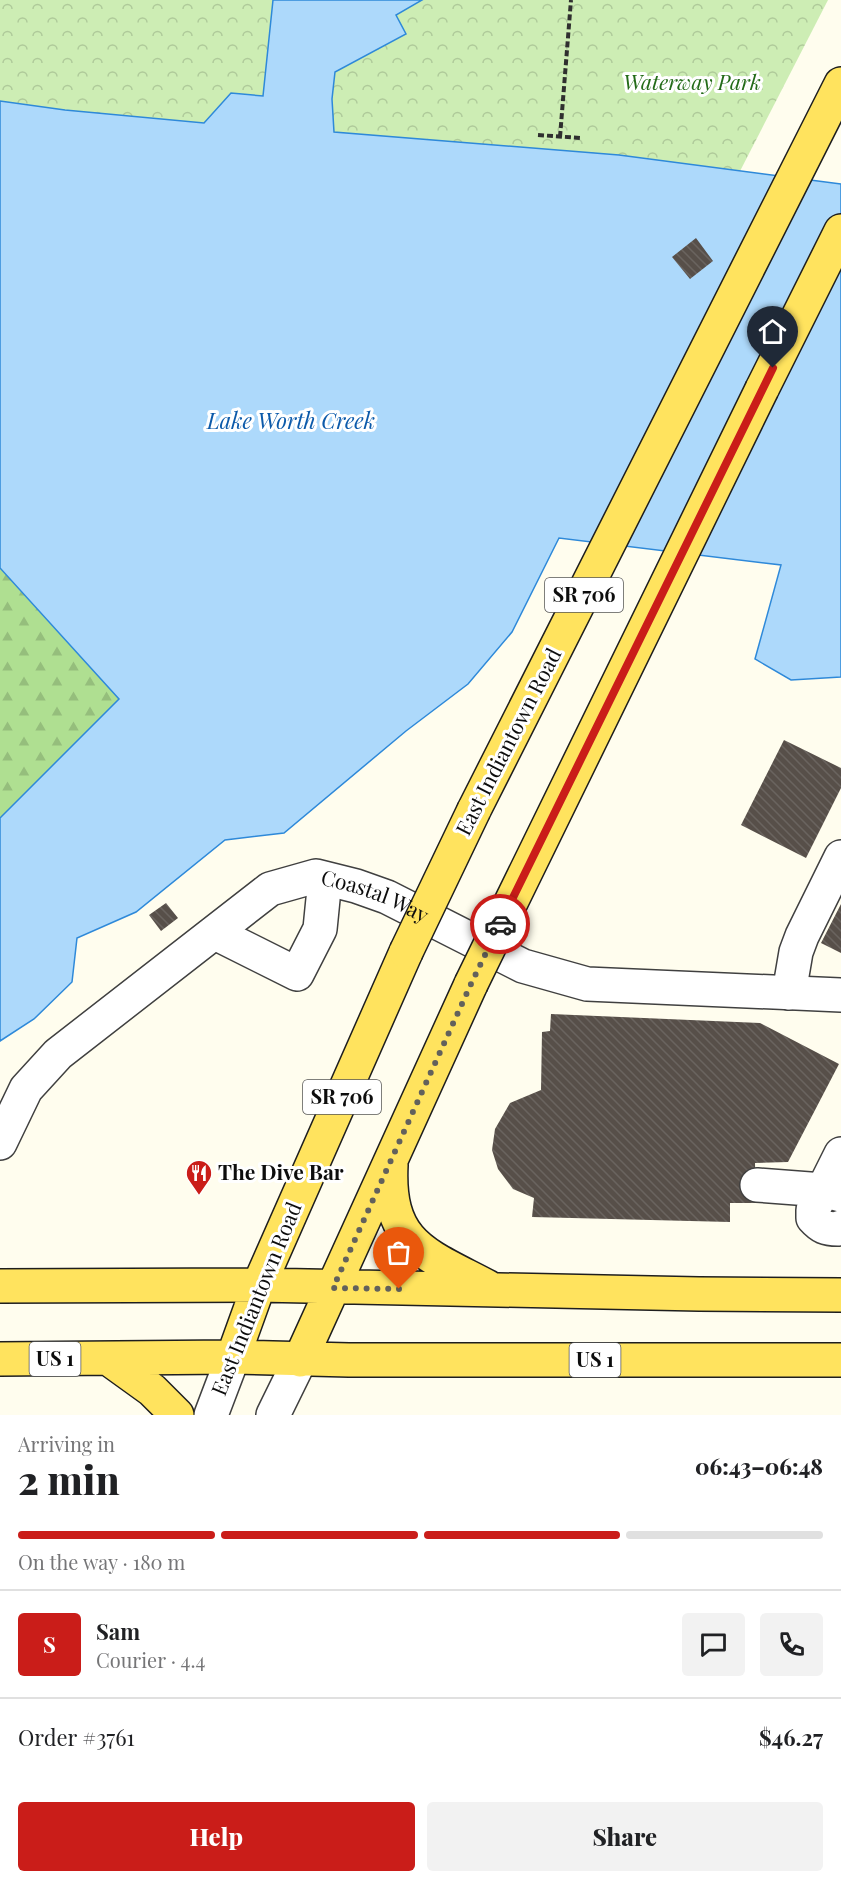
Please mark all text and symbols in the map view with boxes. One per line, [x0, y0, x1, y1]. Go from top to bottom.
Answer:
park label: Waterway Park [623, 67, 761, 95]
pin [747, 306, 798, 368]
icon: home [756, 315, 789, 348]
water label: Lake Worth Creek [206, 405, 375, 435]
road number: SR 706 [545, 578, 623, 612]
street label: East Indiantown Road [448, 643, 567, 839]
street label: Coastal Way [319, 862, 434, 928]
courier [470, 894, 530, 954]
icon: car [484, 908, 517, 941]
road number: SR 706 [303, 1080, 381, 1114]
place label: The Dive Bar [218, 1157, 344, 1185]
restaurant icon: The Dive Bar [184, 1158, 214, 1196]
street label: East Indiantown Road [203, 1197, 307, 1399]
pin [373, 1227, 424, 1289]
icon: bag [382, 1236, 415, 1269]
road number: US 1 [29, 1342, 80, 1376]
road number: US 1 [570, 1343, 620, 1377]
text: Arriving in [18, 1430, 115, 1457]
text: 06:43–06:48 [695, 1451, 823, 1481]
text: 2 min [18, 1453, 120, 1505]
text: On the way · 180 m [18, 1548, 185, 1575]
button: chat [682, 1613, 745, 1676]
button: phone [760, 1613, 823, 1676]
text: Sam [96, 1616, 140, 1646]
text: S [43, 1629, 56, 1659]
text: Courier · 4.4 [96, 1646, 205, 1673]
text: Order #3761 [18, 1722, 135, 1752]
text: $46.27 [759, 1722, 823, 1752]
button: Help [18, 1802, 415, 1871]
button: Share [427, 1802, 823, 1871]

